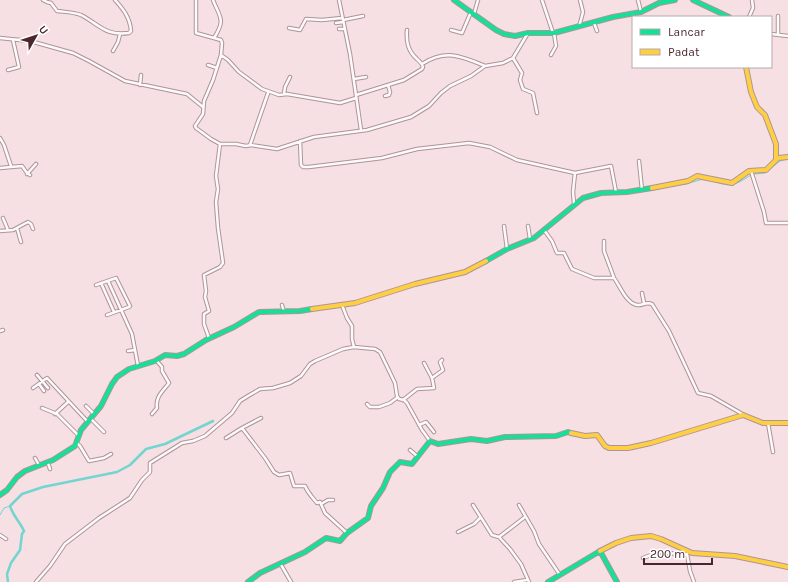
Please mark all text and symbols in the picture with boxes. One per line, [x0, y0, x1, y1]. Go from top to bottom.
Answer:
north arrow [16, 16, 56, 56]
legend [632, 16, 772, 68]
text: U [36, 23, 51, 37]
text: Lancar [668, 25, 705, 39]
text: Padat [668, 45, 700, 59]
scale bar [644, 540, 712, 566]
text: 200 m [650, 547, 685, 561]

